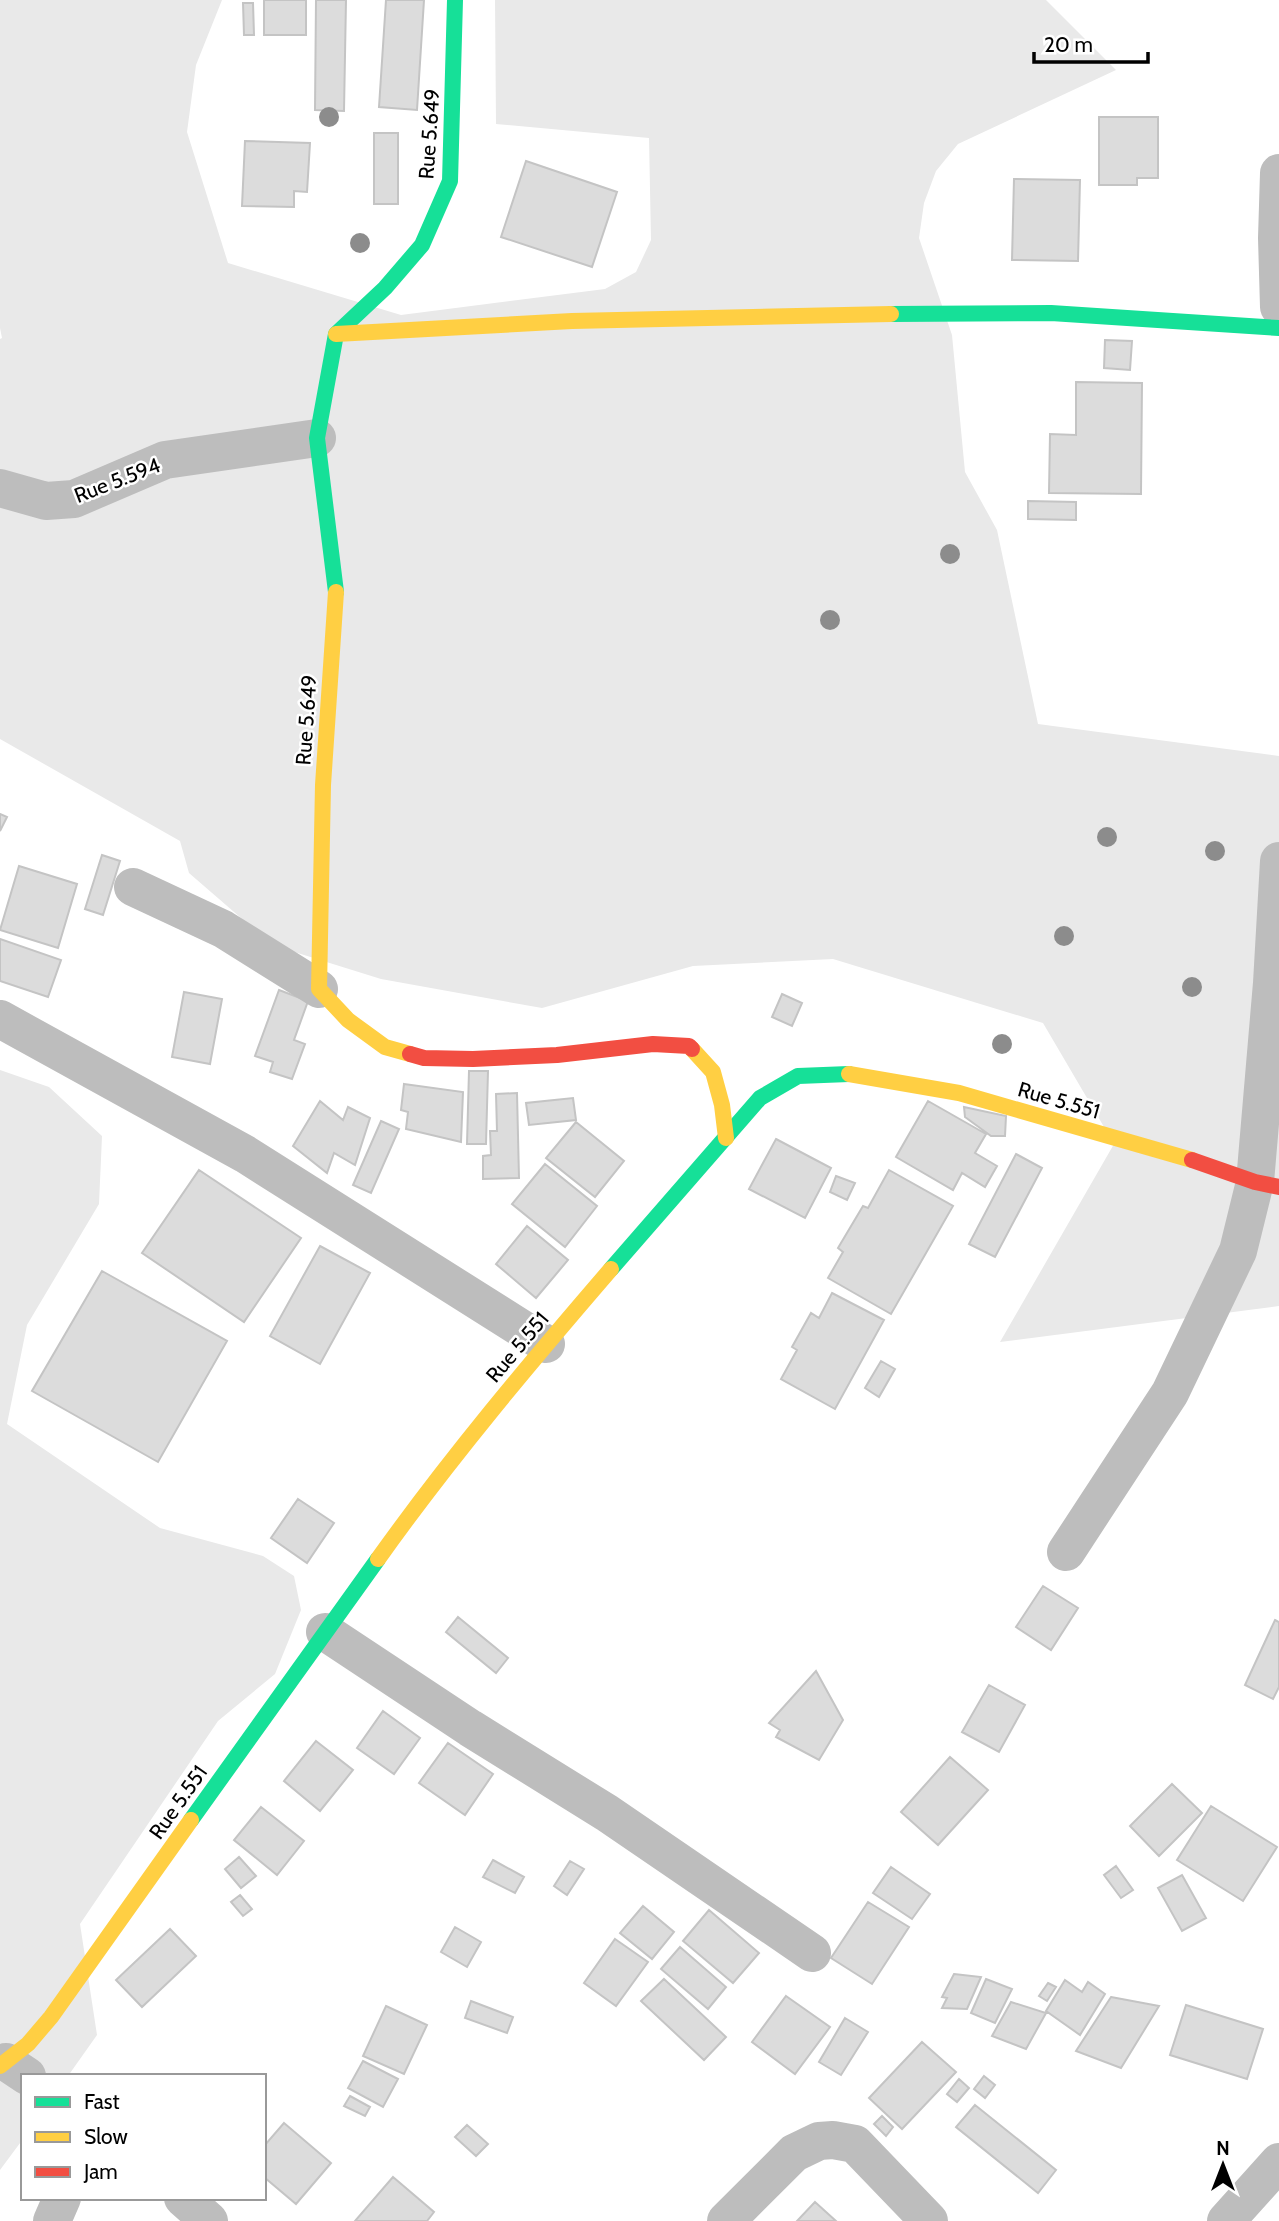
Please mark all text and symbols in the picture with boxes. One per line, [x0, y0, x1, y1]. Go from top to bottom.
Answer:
scale bar [1034, 21, 1148, 65]
text: 20 m [1044, 32, 1093, 57]
street label: Rue 5.649 [413, 88, 445, 180]
street label: Rue 5.594 [70, 452, 164, 508]
street label: Rue 5.649 [290, 674, 322, 766]
street label: Rue 5.551 [1015, 1076, 1103, 1124]
street label: Rue 5.551 [480, 1307, 554, 1387]
street label: Rue 5.551 [144, 1760, 212, 1844]
legend [21, 2074, 266, 2200]
text: Fast [84, 2089, 120, 2114]
text: Slow [84, 2124, 128, 2149]
north arrow [1188, 2130, 1258, 2200]
text: N [1216, 2137, 1230, 2160]
text: Jam [83, 2159, 118, 2184]

